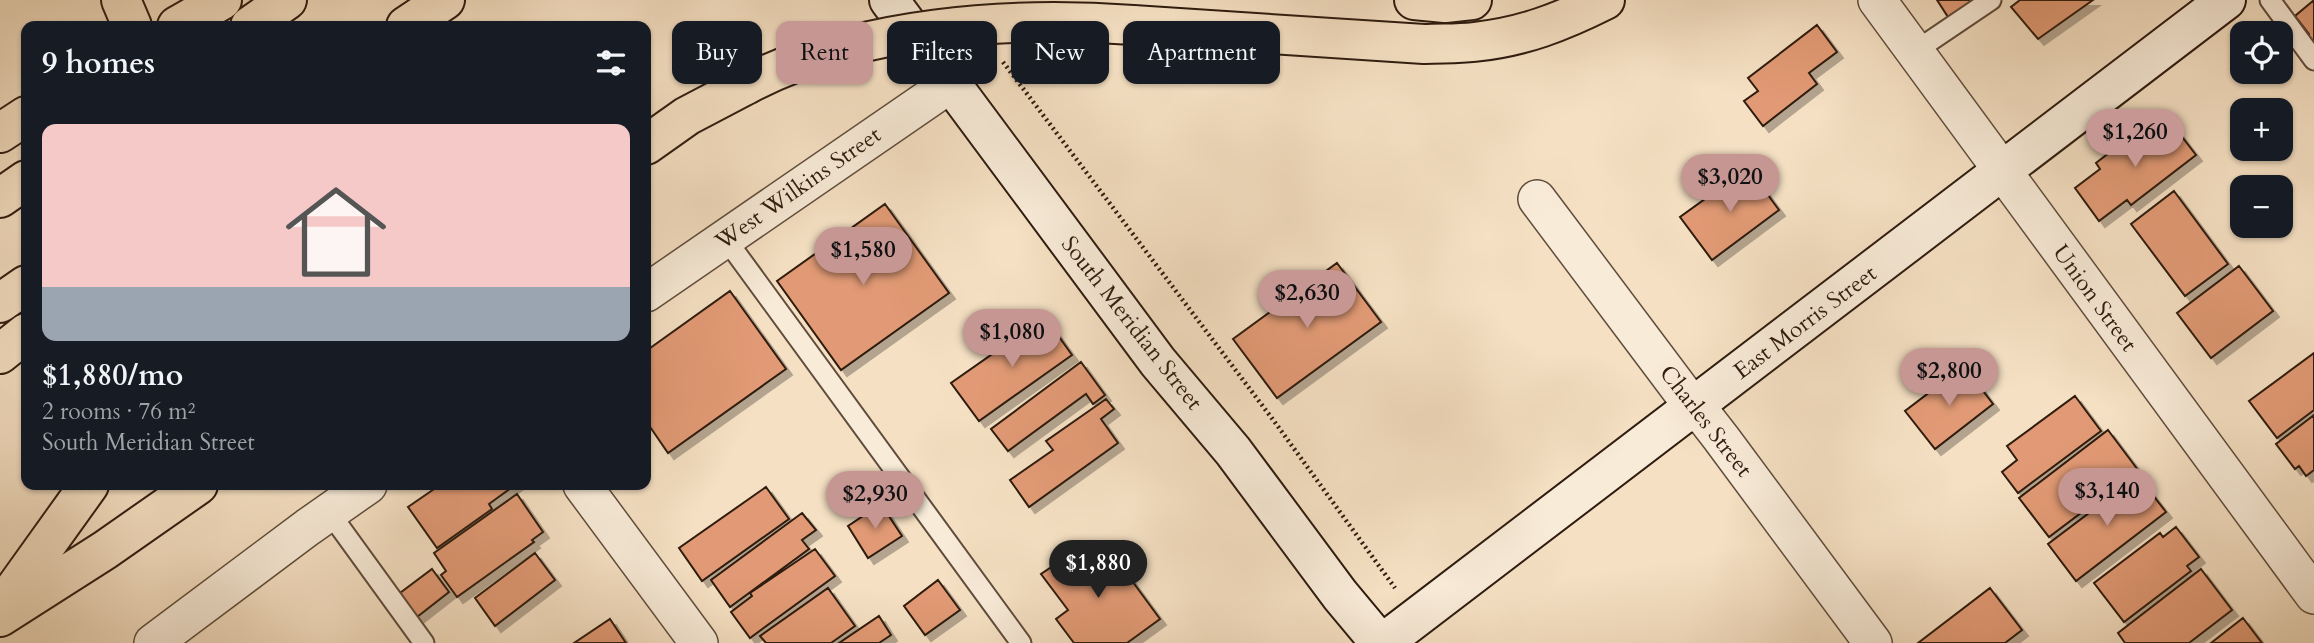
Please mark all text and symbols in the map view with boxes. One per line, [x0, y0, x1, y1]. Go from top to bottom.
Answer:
chip: Buy [672, 21, 762, 84]
chip: Rent [776, 21, 873, 84]
chip: Filters [887, 21, 997, 84]
chip: New [1011, 21, 1109, 84]
chip: Apartment [1123, 21, 1280, 84]
map controls [2230, 21, 2293, 238]
button: locate [2230, 21, 2293, 84]
text: 9 homes [42, 43, 155, 84]
icon: filters [592, 44, 630, 82]
button: + [2230, 98, 2293, 161]
pin: $1,260 [2078, 110, 2192, 169]
text: $1,260 [2102, 116, 2168, 147]
street label: West Wilkins Street [708, 119, 887, 257]
pin: $3,020 [1673, 154, 1787, 214]
text: $3,020 [1697, 161, 1763, 192]
icon: home [273, 169, 399, 295]
button: − [2230, 175, 2293, 238]
pin: $1,580 [806, 228, 920, 287]
street label: South Meridian Street [1054, 230, 1210, 416]
text: $1,580 [830, 234, 896, 265]
street label: Union Street [2046, 238, 2144, 358]
street label: East Morris Street [1727, 258, 1883, 386]
pin: $2,630 [1250, 270, 1364, 330]
text: $2,630 [1274, 277, 1340, 308]
pin: $1,080 [955, 310, 1069, 369]
text: $1,080 [979, 316, 1045, 347]
pin: $2,800 [1892, 348, 2006, 408]
text: $1,880/mo [42, 355, 183, 396]
text: $2,800 [1916, 355, 1982, 386]
street label: Charles Street [1653, 359, 1759, 483]
text: 2 rooms · 76 m² [42, 396, 195, 427]
text: South Meridian Street [42, 427, 255, 458]
pin: $3,140 [2050, 468, 2164, 528]
pin: $2,930 [818, 472, 932, 531]
text: $3,140 [2074, 475, 2140, 506]
text: $2,930 [842, 478, 908, 509]
pin: $1,880 [1041, 540, 1155, 600]
text: $1,880 [1065, 547, 1131, 578]

